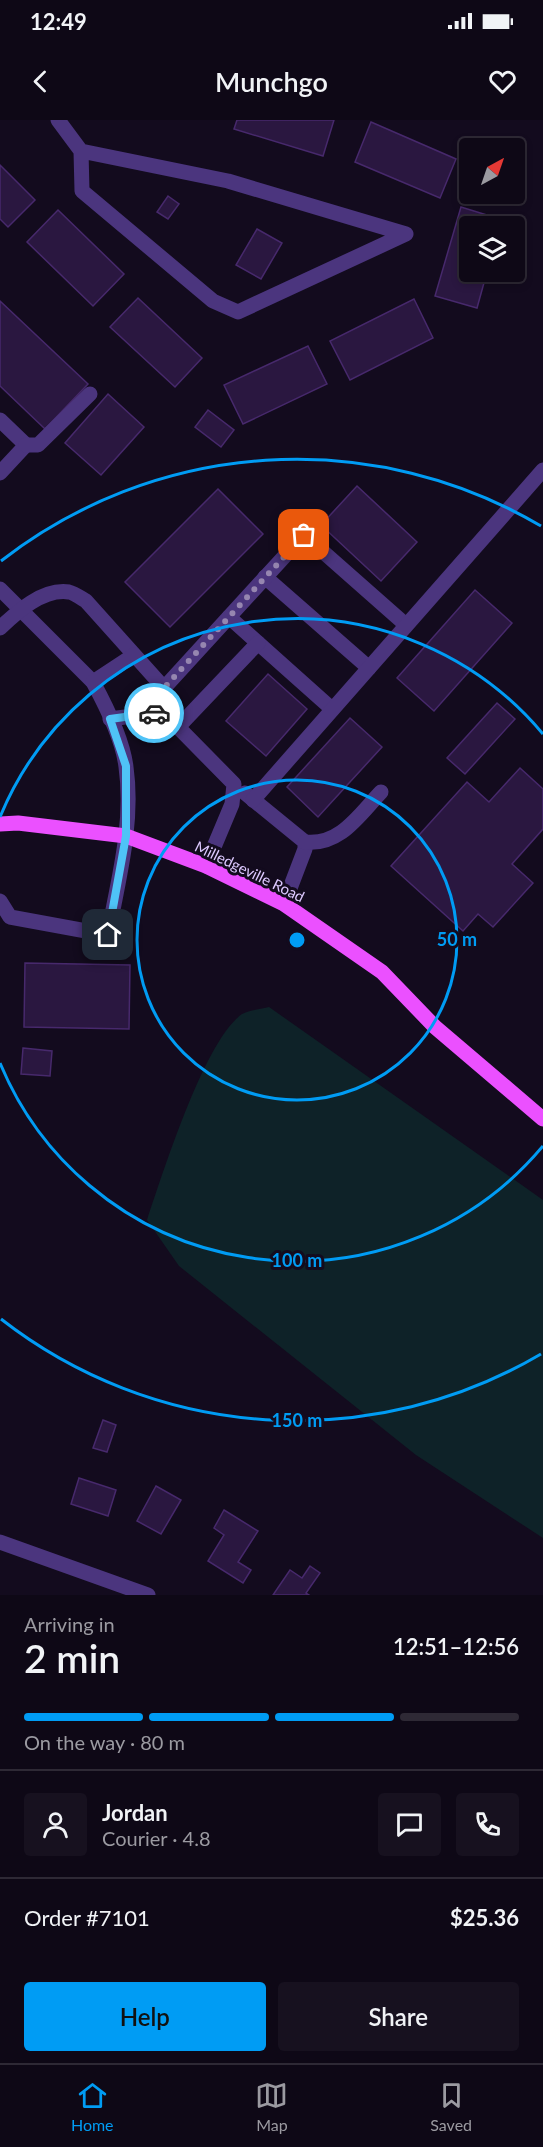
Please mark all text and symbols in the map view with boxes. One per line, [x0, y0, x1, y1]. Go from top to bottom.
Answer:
text: 12:49 [30, 8, 87, 35]
icon: back [24, 65, 57, 98]
text: Munchgo [215, 65, 328, 98]
icon: heart [486, 65, 519, 98]
north arrow [459, 138, 525, 204]
map controls [459, 138, 525, 282]
button: layers [459, 216, 525, 282]
pin [278, 509, 329, 560]
icon: bag [287, 518, 320, 551]
courier [124, 683, 184, 743]
icon: car [138, 697, 171, 730]
street label: Milledgeville Road [192, 837, 308, 905]
pin [82, 909, 133, 960]
icon: home [91, 918, 124, 951]
text: 50 m [437, 928, 477, 950]
centre of rings [287, 930, 307, 950]
text: 100 m [272, 1249, 322, 1271]
text: 150 m [272, 1409, 322, 1431]
text: Arriving in [24, 1612, 115, 1636]
text: 12:51–12:56 [393, 1633, 519, 1660]
text: 2 min [24, 1635, 120, 1681]
text: On the way · 80 m [24, 1730, 185, 1754]
button: person [24, 1793, 87, 1856]
button: chat [378, 1793, 441, 1856]
button: phone [456, 1793, 519, 1856]
text: Jordan [102, 1799, 168, 1826]
text: Courier · 4.8 [102, 1826, 211, 1850]
text: Order #7101 [24, 1904, 150, 1931]
text: $25.36 [450, 1904, 519, 1931]
button: Help [24, 1982, 266, 2051]
button: Share [278, 1982, 519, 2051]
tab: Home [71, 2079, 114, 2134]
tab: Map [255, 2079, 288, 2134]
tab: Saved [430, 2079, 472, 2134]

